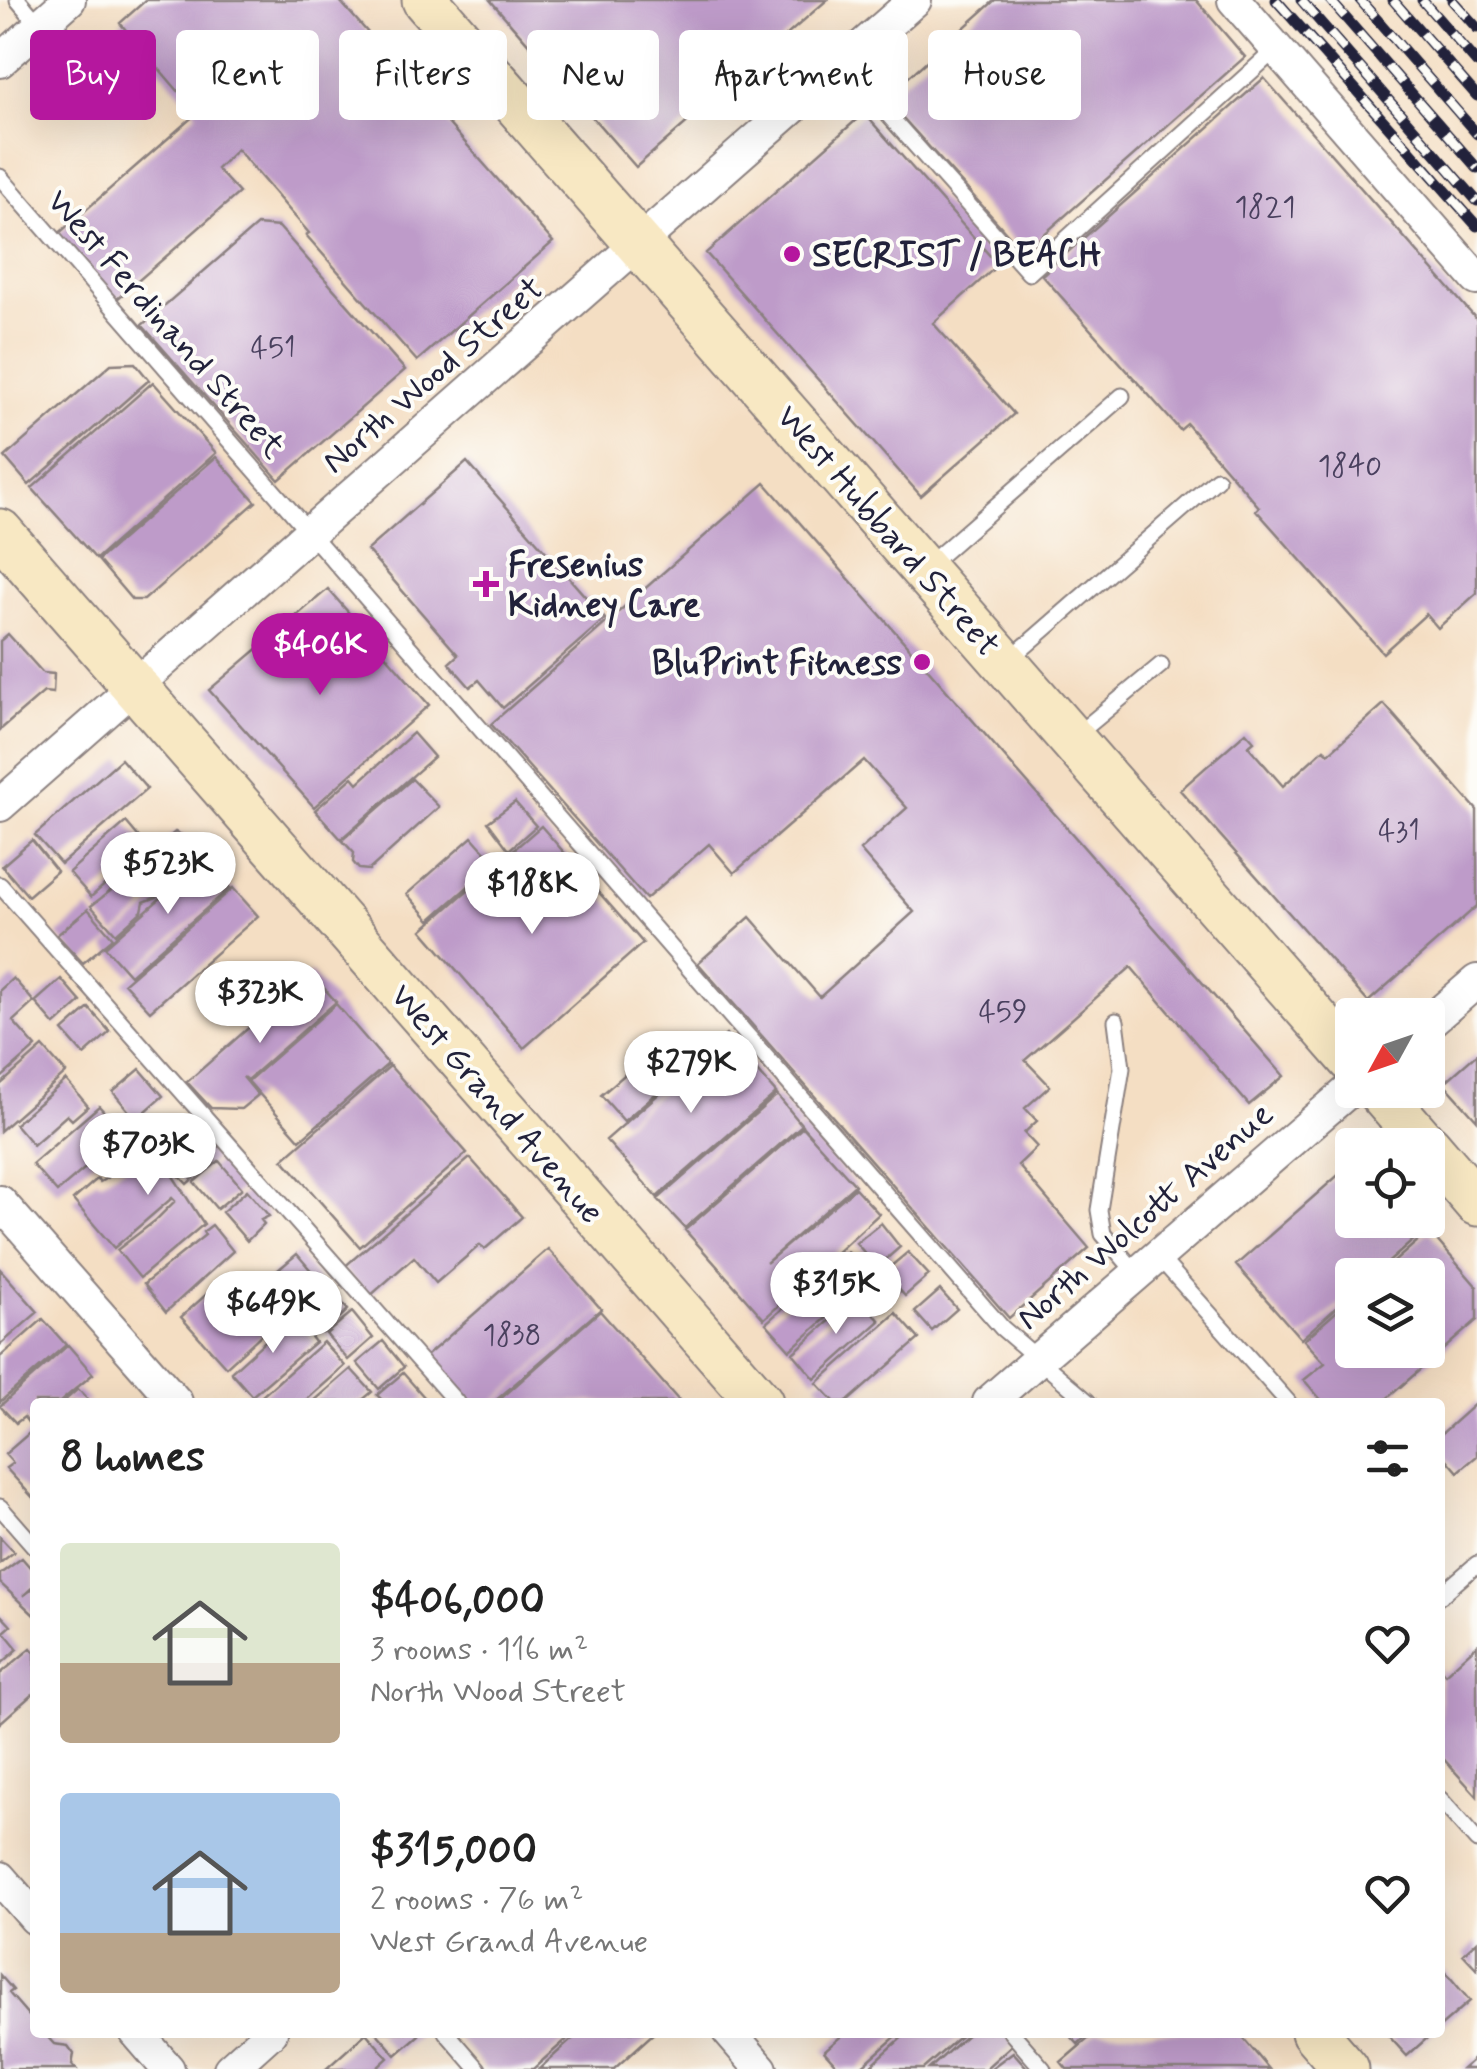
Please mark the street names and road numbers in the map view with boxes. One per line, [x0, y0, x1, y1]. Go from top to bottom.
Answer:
street label: West Ferdinand Street [36, 180, 296, 469]
street label: North Wood Street [313, 266, 554, 485]
street label: West Hubbard Street [765, 395, 1010, 667]
street label: West Grand Avenue [379, 974, 614, 1234]
street label: North Wolcott Avenue [1007, 1092, 1284, 1341]

